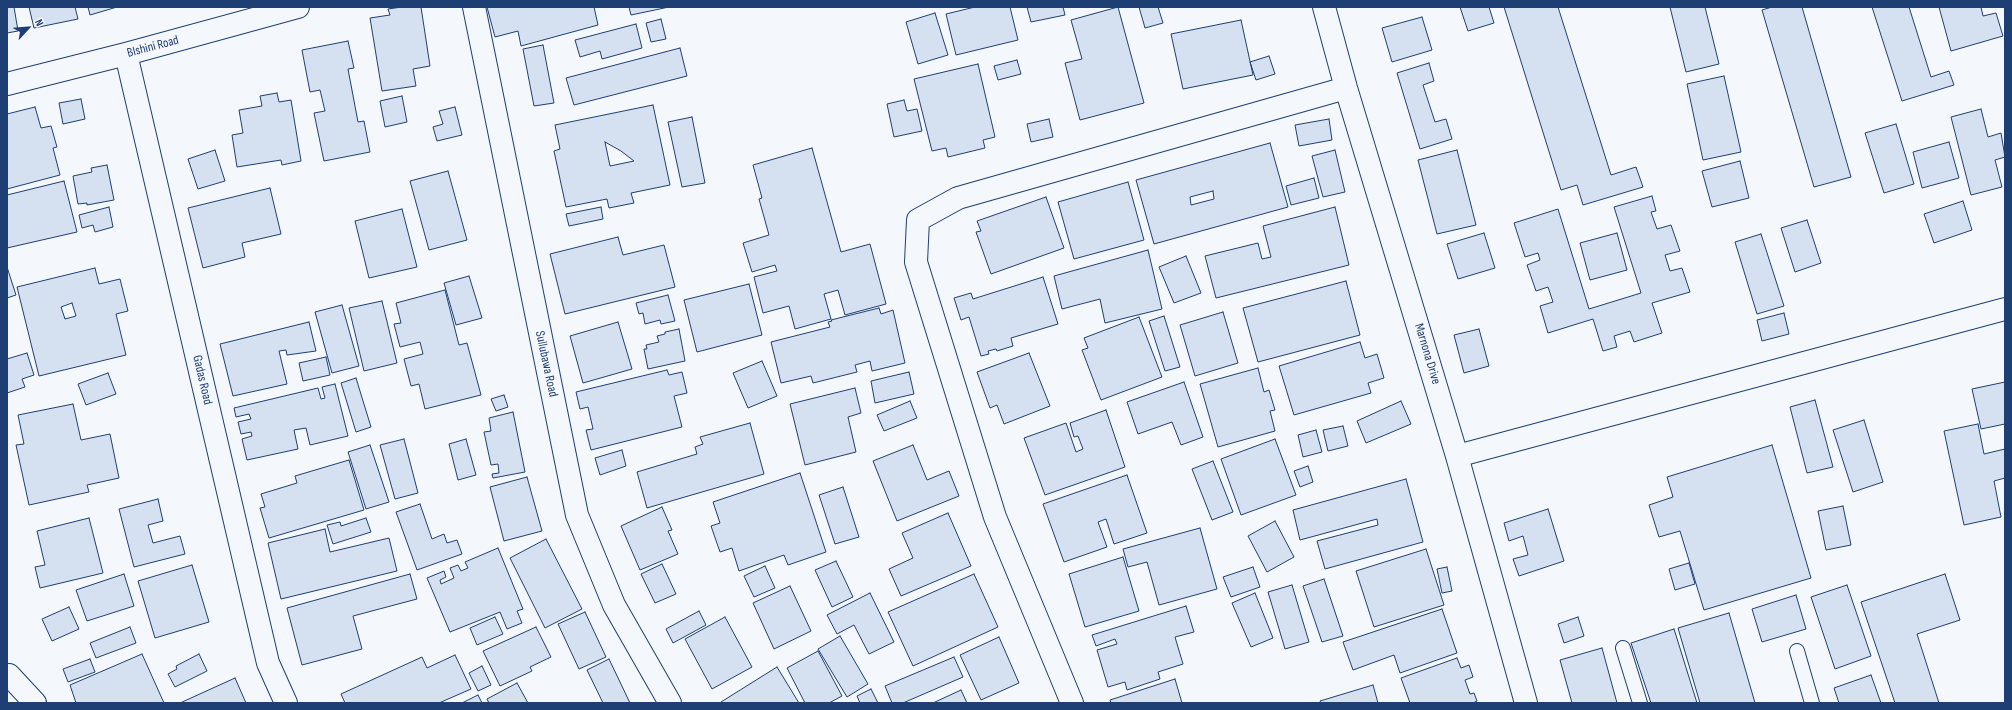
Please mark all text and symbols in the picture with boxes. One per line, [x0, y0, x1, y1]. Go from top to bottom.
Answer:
north arrow [8, 8, 48, 48]
text: N [32, 17, 46, 28]
street label: BIshini Road [125, 33, 181, 61]
street label: Marnona Drive [1410, 322, 1444, 386]
street label: Sullubawa Road [531, 329, 561, 399]
street label: Gadas Road [189, 354, 215, 406]

